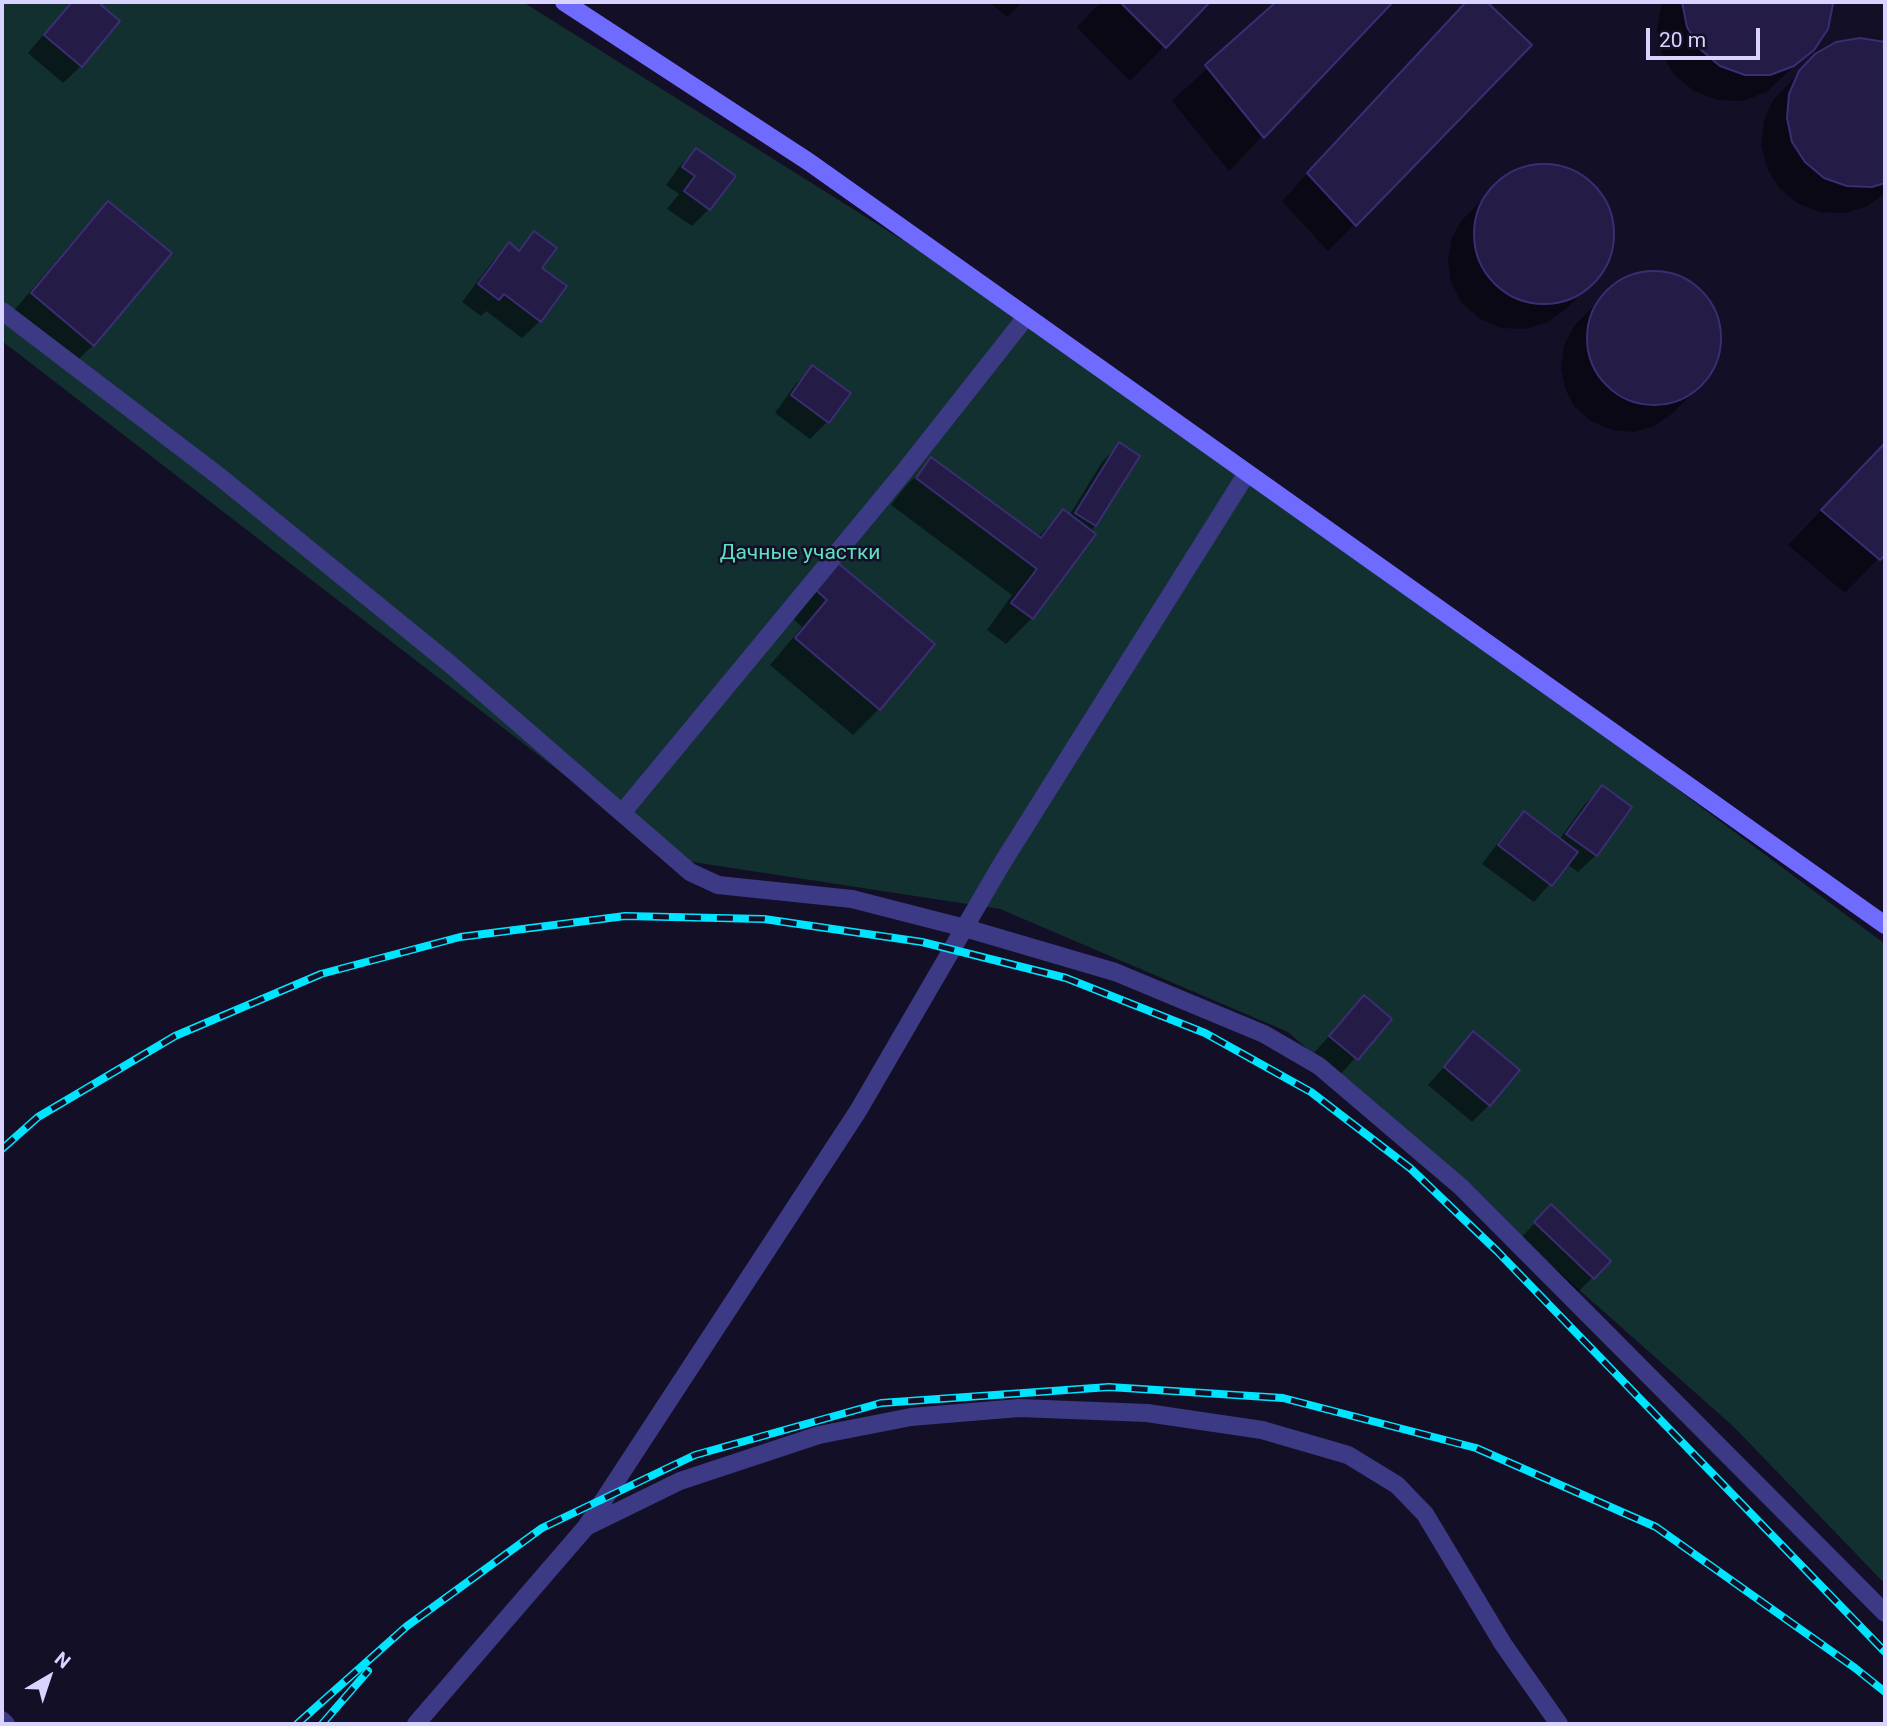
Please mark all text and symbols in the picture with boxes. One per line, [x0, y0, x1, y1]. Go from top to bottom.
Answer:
scale bar [1649, 14, 1763, 58]
text: 20 m [1659, 28, 1706, 52]
park label: Дачные участки [720, 541, 880, 567]
north arrow [14, 1642, 84, 1712]
text: N [50, 1647, 75, 1673]

